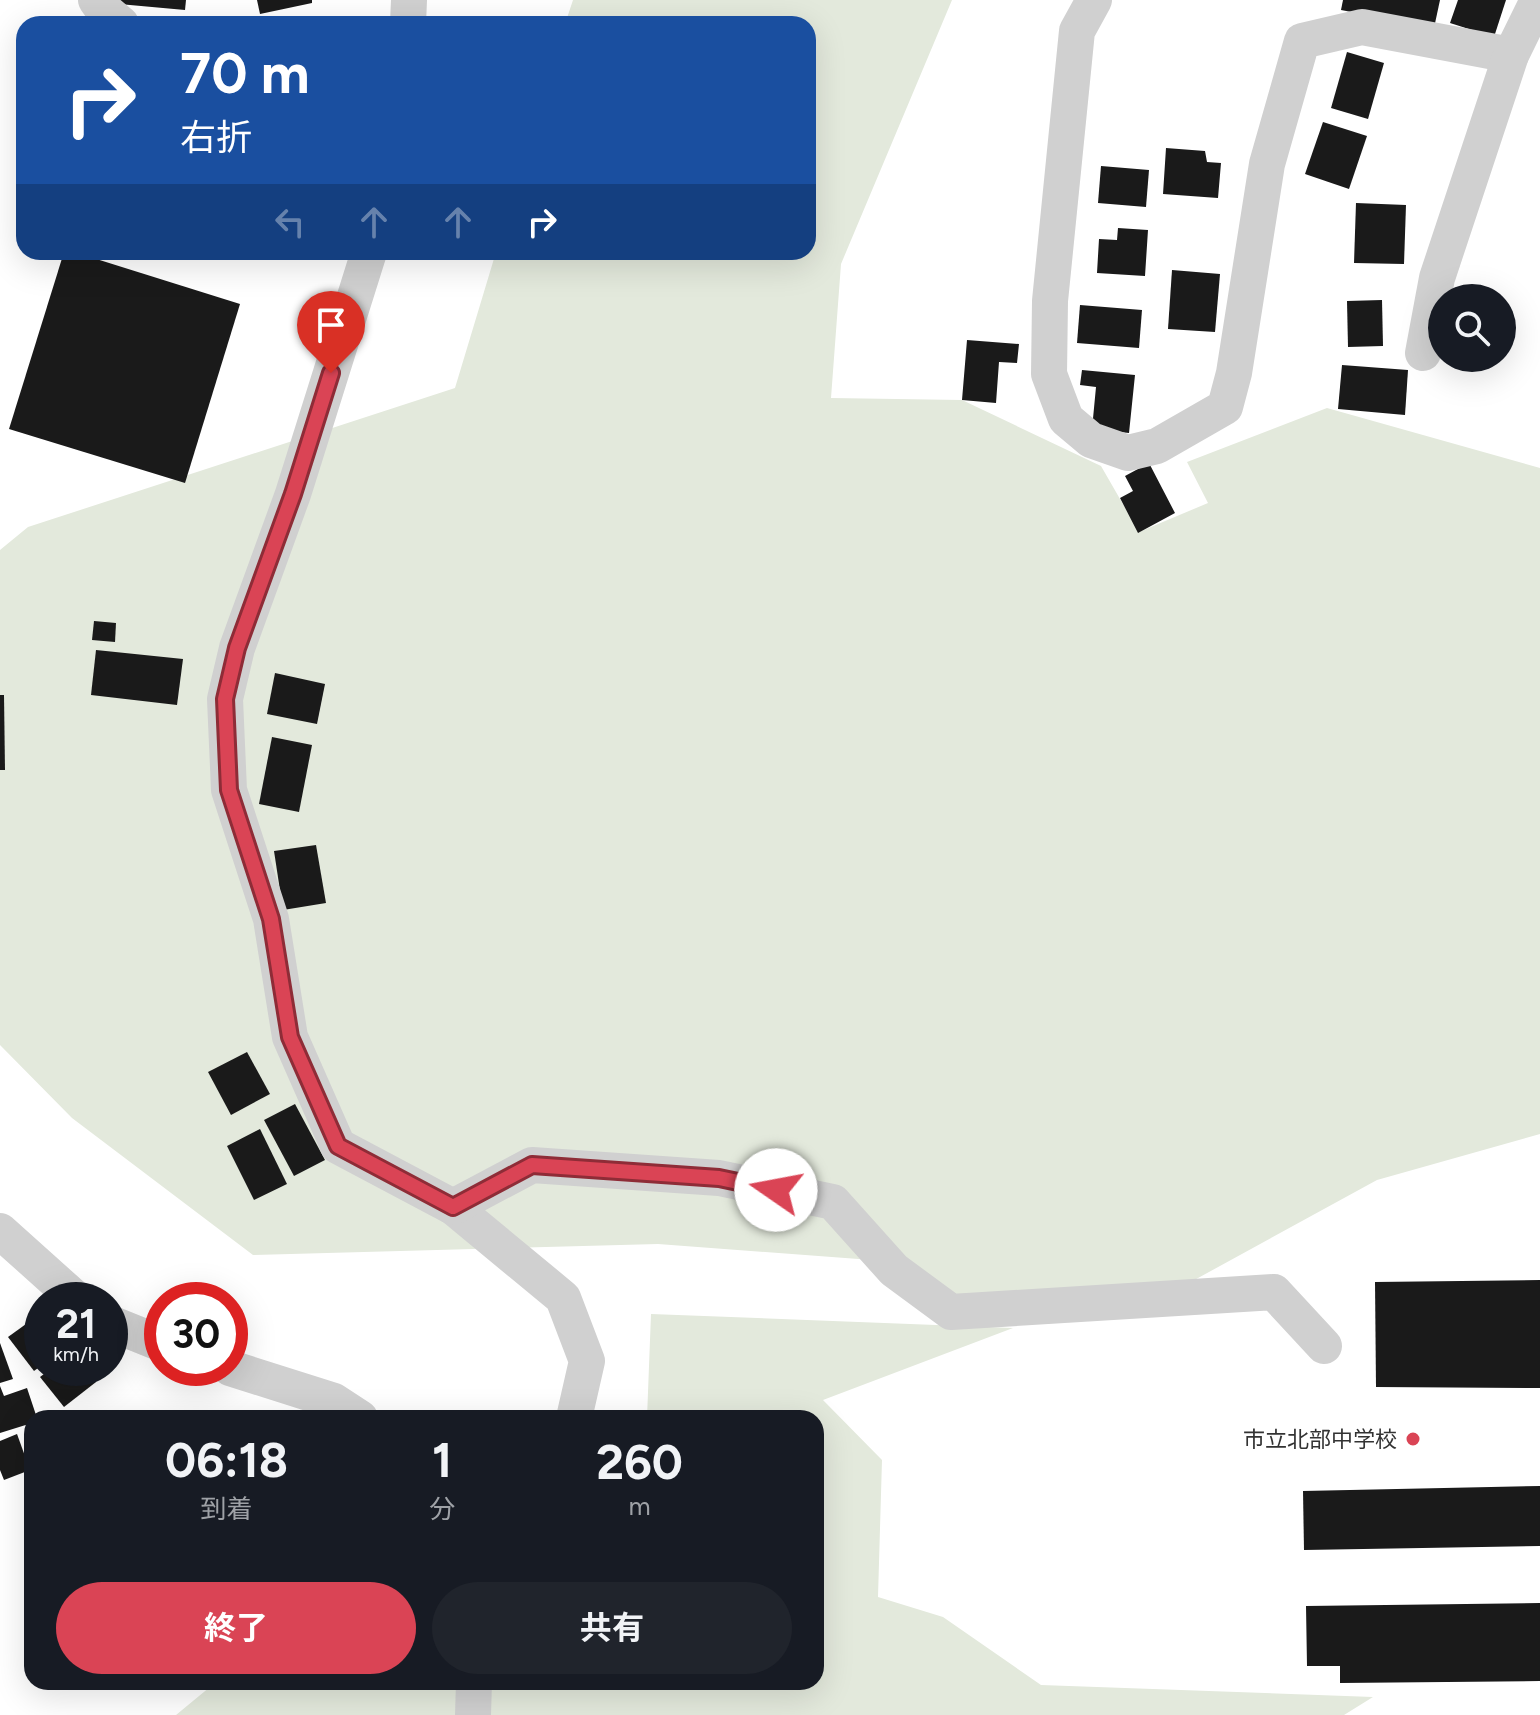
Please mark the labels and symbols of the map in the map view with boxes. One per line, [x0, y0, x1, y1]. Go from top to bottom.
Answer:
pin [297, 291, 365, 373]
position arrow [734, 1148, 818, 1232]
speed limit sign: 30 [144, 1282, 248, 1386]
place label: 市立北部中学校 [1243, 1426, 1397, 1453]
marker: 市立北部中学校 [1404, 1430, 1422, 1448]

